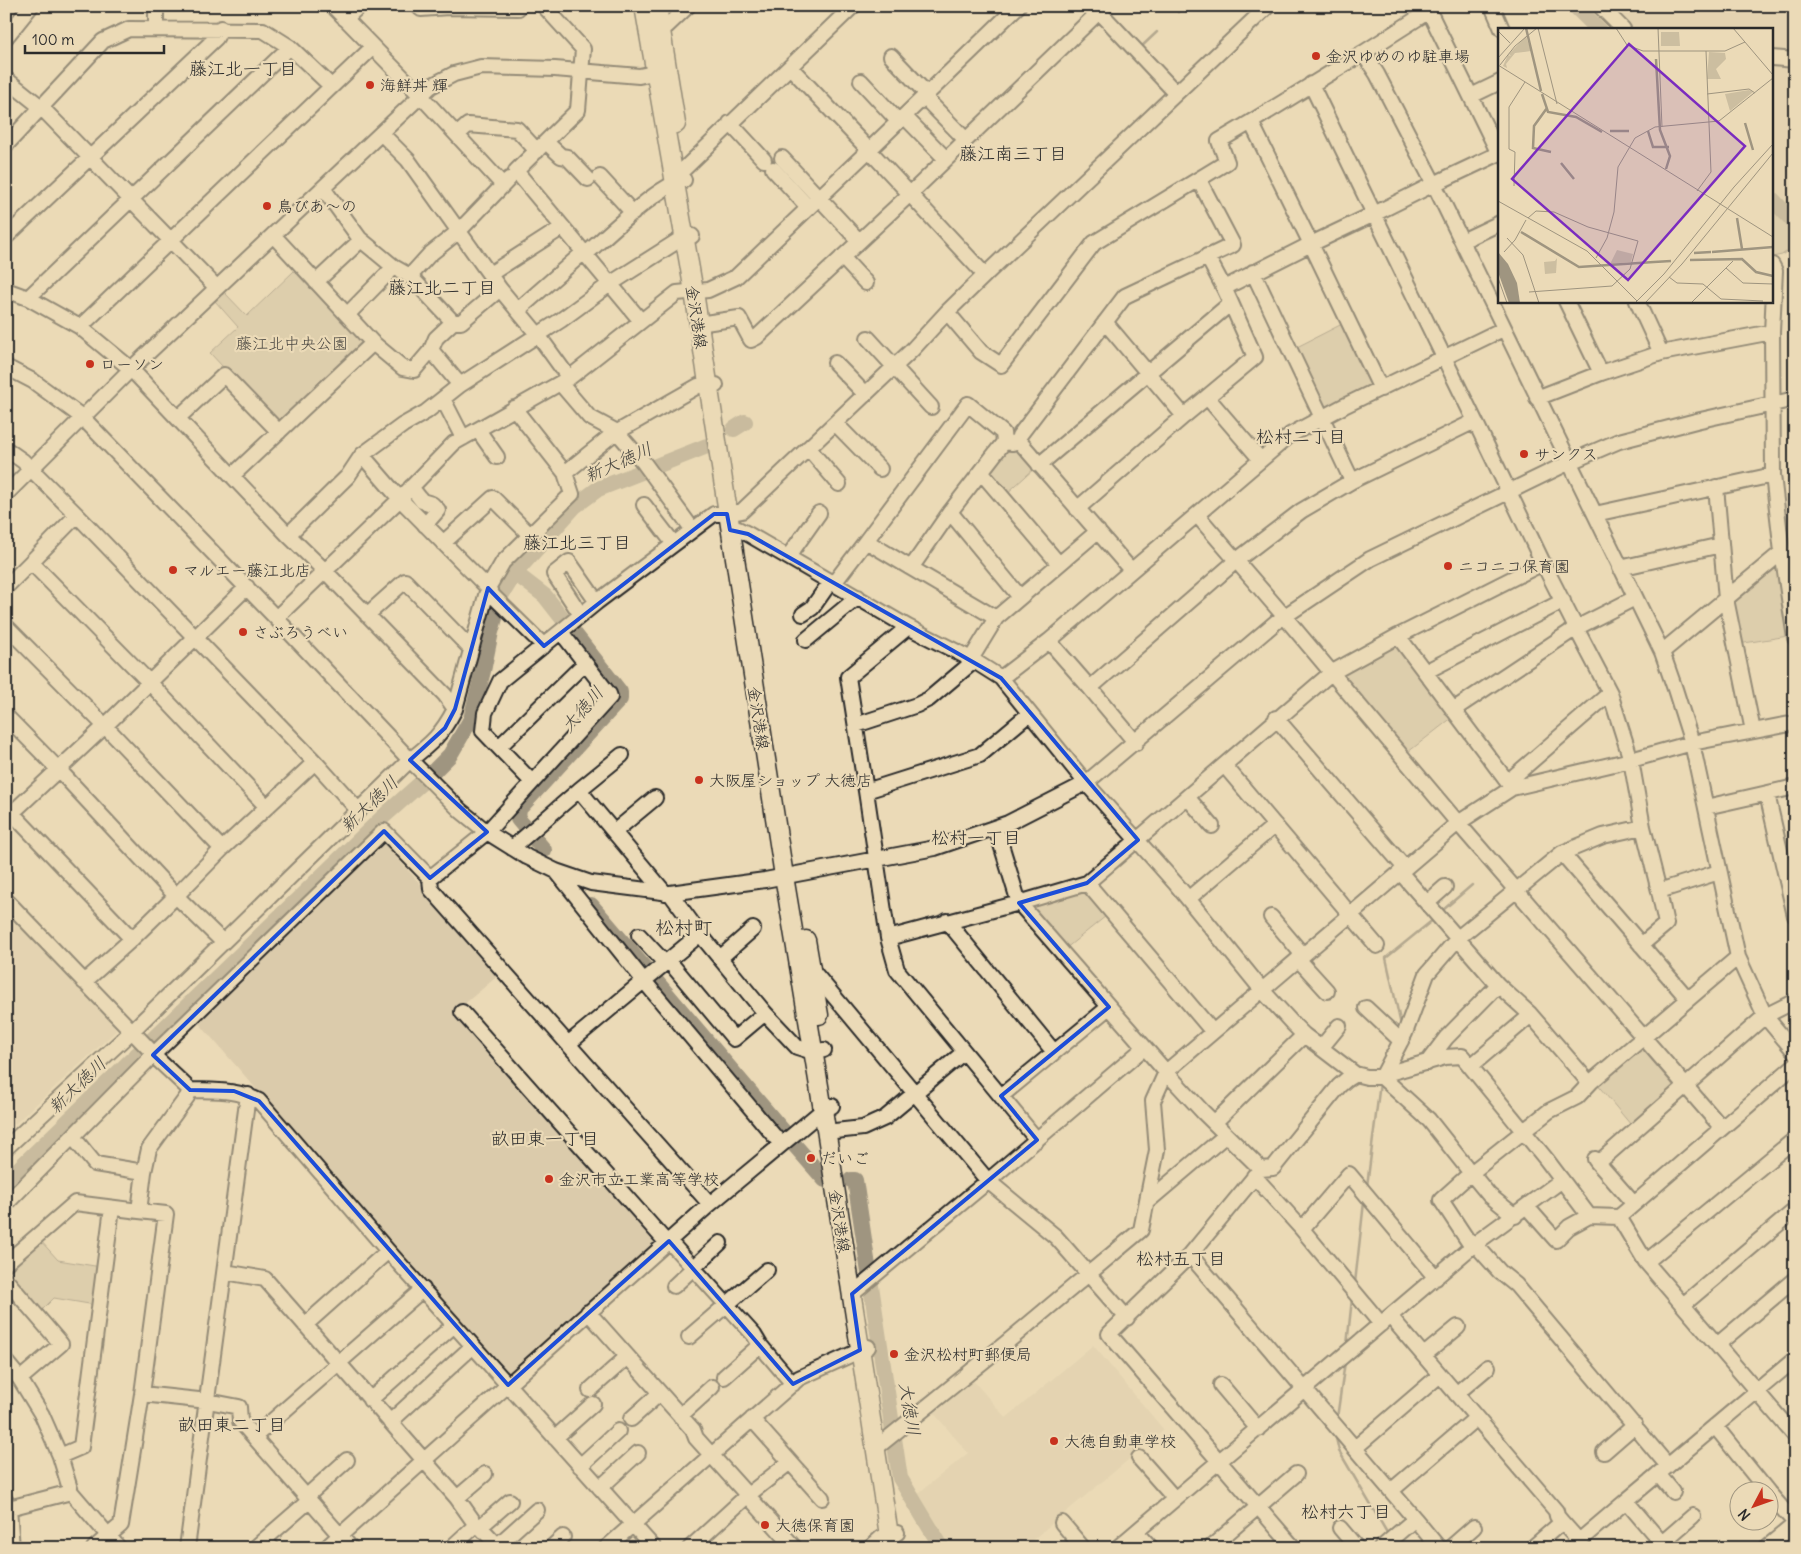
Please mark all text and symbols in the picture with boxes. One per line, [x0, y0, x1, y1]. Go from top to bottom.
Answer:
scale bar [25, 22, 164, 54]
inset map [1498, 28, 1774, 302]
text: 100 m [32, 30, 74, 49]
place label: 金沢ゆめのゆ駐車場 [1326, 46, 1470, 66]
marker: 金沢ゆめのゆ駐車場 [1310, 50, 1322, 62]
district label: 藤江北一丁目 [189, 57, 297, 80]
place label: 海鮮丼 輝 [380, 75, 448, 95]
marker: 海鮮丼 輝 [364, 79, 376, 91]
district label: 藤江南三丁目 [959, 142, 1067, 165]
place label: 鳥びあ〜の [277, 196, 357, 216]
marker: 鳥びあ〜の [261, 200, 273, 212]
district label: 藤江北二丁目 [388, 276, 496, 299]
street label: 金沢港線 [682, 284, 712, 350]
park label: 藤江北中央公園 [236, 333, 348, 353]
place label: ローソン [100, 354, 164, 374]
marker: ローソン [84, 358, 96, 370]
district label: 松村二丁目 [1256, 425, 1346, 448]
water label: 新大徳川 [580, 437, 656, 487]
place label: サンクス [1534, 444, 1598, 464]
marker: サンクス [1518, 448, 1530, 460]
district label: 藤江北三丁目 [523, 531, 631, 554]
place label: ニコニコ保育園 [1458, 556, 1570, 576]
place label: マルエー藤江北店 [183, 560, 311, 580]
marker: ニコニコ保育園 [1442, 560, 1454, 572]
marker: マルエー藤江北店 [167, 564, 179, 576]
place label: さぶろうべい [253, 622, 348, 642]
marker: さぶろうべい [237, 626, 249, 638]
water label: 大徳川 [556, 681, 608, 737]
street label: 金沢港線 [744, 685, 774, 751]
place label: 大阪屋ショップ 大徳店 [709, 770, 872, 790]
water label: 新大徳川 [335, 771, 403, 837]
marker: 大阪屋ショップ 大徳店 [693, 774, 705, 786]
district label: 松村一丁目 [931, 826, 1021, 849]
district label: 松村町 [655, 915, 713, 939]
water label: 新大徳川 [43, 1052, 111, 1118]
district label: 畝田東一丁目 [491, 1127, 599, 1150]
place label: だいご [821, 1148, 869, 1168]
marker: だいご [805, 1152, 817, 1164]
place label: 金沢市立工業高等学校 [559, 1169, 719, 1189]
marker: 金沢市立工業高等学校 [543, 1173, 555, 1185]
street label: 金沢港線 [825, 1188, 855, 1254]
district label: 松村五丁目 [1136, 1247, 1226, 1270]
place label: 金沢松村町郵便局 [904, 1344, 1032, 1364]
marker: 金沢松村町郵便局 [888, 1348, 900, 1360]
water label: 大徳川 [894, 1381, 926, 1437]
district label: 畝田東二丁目 [178, 1413, 286, 1436]
place label: 大徳自動車学校 [1064, 1431, 1176, 1451]
marker: 大徳自動車学校 [1048, 1435, 1060, 1447]
north arrow [1728, 1482, 1778, 1532]
district label: 松村六丁目 [1301, 1500, 1391, 1523]
text: N [1734, 1505, 1754, 1524]
place label: 大徳保育園 [775, 1515, 855, 1535]
marker: 大徳保育園 [759, 1519, 771, 1531]

